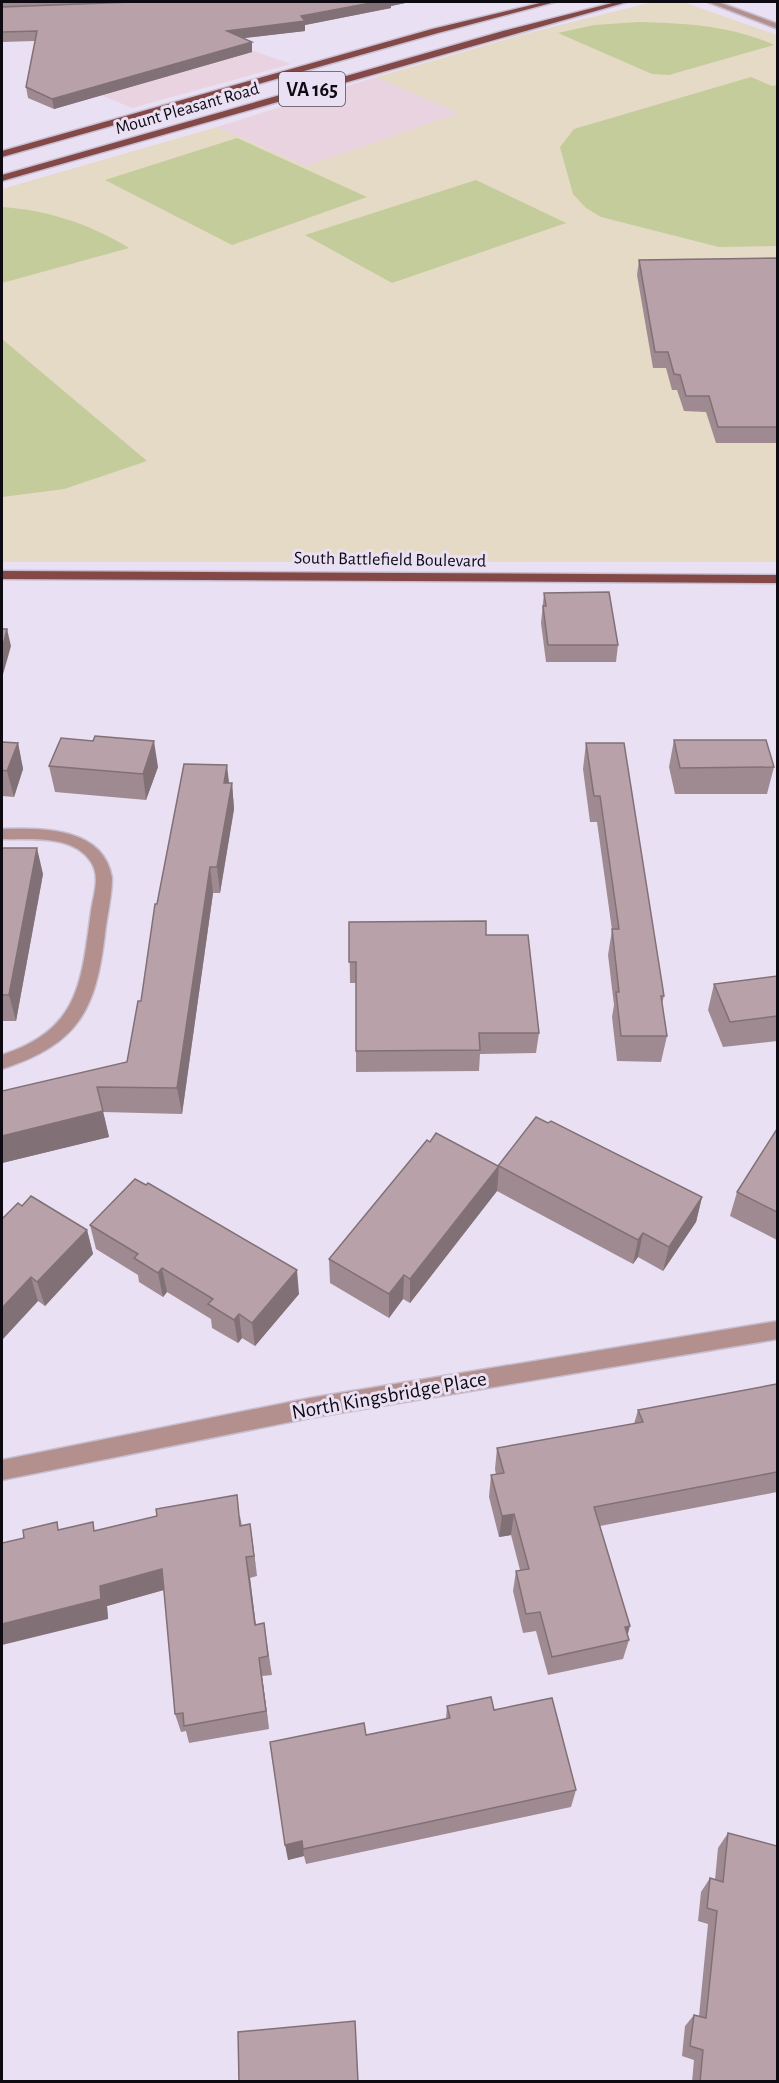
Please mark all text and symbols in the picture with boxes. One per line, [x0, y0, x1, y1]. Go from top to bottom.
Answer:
road number: VA 165 [279, 72, 345, 106]
street label: Mount Pleasant Road [113, 80, 261, 138]
street label: South Battlefield Boulevard [294, 549, 486, 571]
street label: North Kingsbridge Place [290, 1368, 488, 1423]

